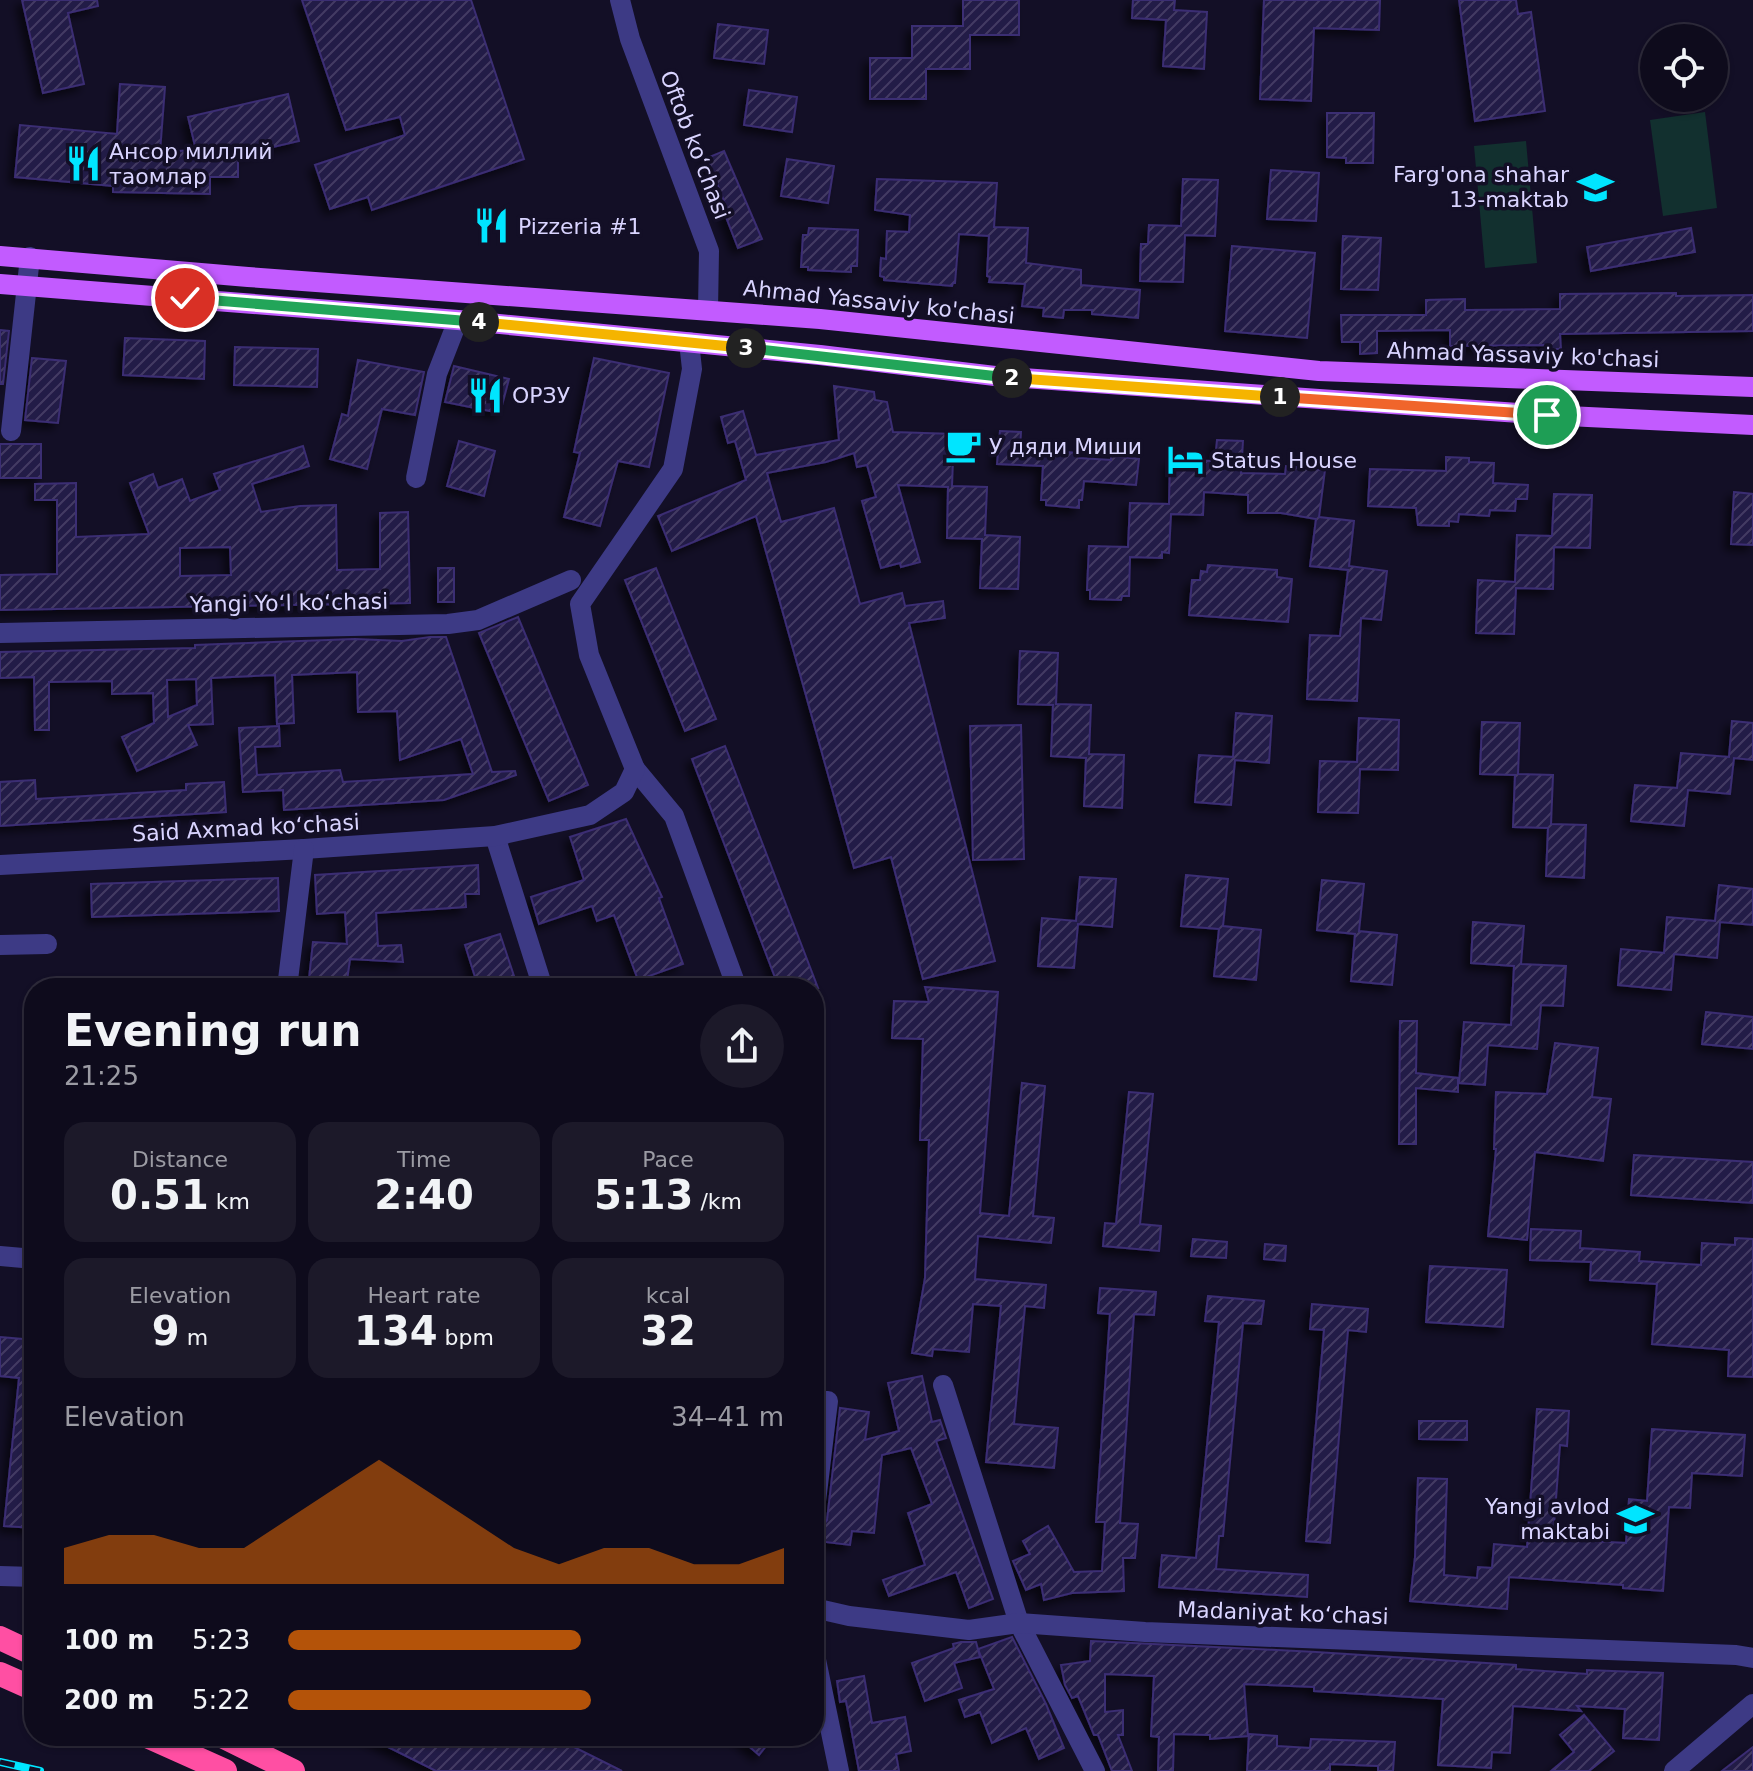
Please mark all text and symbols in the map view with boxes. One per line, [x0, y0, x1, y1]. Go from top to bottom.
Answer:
map controls [1640, 24, 1728, 112]
button: locate [1640, 24, 1728, 112]
street label: Oftob koʻchasi [655, 67, 735, 223]
place label: Ансор миллий таомлар [109, 139, 273, 189]
restaurant icon: Ансор миллий таомлар [64, 145, 102, 183]
place label: Farg'ona shahar 13-maktab [1393, 162, 1570, 212]
school or university icon: Farg'ona shahar 13-maktab [1576, 168, 1614, 206]
restaurant icon: Pizzeria #1 [473, 207, 511, 245]
place label: Pizzeria #1 [518, 214, 642, 239]
pin [151, 264, 219, 332]
street label: Ahmad Yassaviy ko'chasi [742, 275, 1016, 329]
icon: check [163, 276, 207, 320]
pin: 4 [459, 302, 499, 342]
text: 4 [471, 309, 487, 334]
pin: 3 [726, 328, 766, 368]
text: 3 [738, 335, 754, 360]
street label: Ahmad Yassaviy ko'chasi [1386, 338, 1660, 372]
pin: 2 [992, 358, 1032, 398]
text: 2 [1004, 365, 1020, 390]
restaurant icon: ОРЗУ [467, 376, 505, 414]
pin: 1 [1260, 377, 1300, 417]
pin [1513, 381, 1581, 449]
place label: ОРЗУ [512, 383, 571, 408]
text: 1 [1272, 384, 1288, 409]
icon: arrive [1525, 393, 1569, 437]
cafe icon: У дяди Миши [944, 427, 982, 465]
place label: У дяди Миши [989, 434, 1142, 459]
hotel icon: Status House [1166, 441, 1204, 479]
place label: Status House [1211, 448, 1357, 473]
street label: Yangi Yoʻl koʻchasi [189, 589, 388, 617]
street label: Said Axmad koʻchasi [132, 810, 360, 846]
button: share [700, 1004, 784, 1088]
text: Evening run [64, 1005, 361, 1056]
text: 21:25 [64, 1061, 139, 1091]
text: Distance [132, 1147, 228, 1172]
text: Time [397, 1147, 451, 1172]
text: Pace [642, 1147, 694, 1172]
text: 0.51 [110, 1172, 209, 1218]
text: 2:40 [374, 1172, 474, 1218]
text: 5:13 [594, 1172, 693, 1218]
text: km [209, 1189, 250, 1214]
text: /km [693, 1189, 742, 1214]
text: Elevation [129, 1283, 231, 1308]
text: Heart rate [368, 1283, 480, 1308]
text: kcal [646, 1283, 690, 1308]
text: 9 [152, 1308, 180, 1354]
text: 134 [354, 1308, 438, 1354]
text: 32 [640, 1308, 696, 1354]
text: m [180, 1325, 208, 1350]
text: bpm [438, 1325, 494, 1350]
text: Elevation [64, 1402, 185, 1432]
text: 34–41 m [671, 1402, 784, 1432]
place label: Yangi avlod maktabi [1484, 1494, 1610, 1544]
school or university icon: Yangi avlod maktabi [1617, 1500, 1655, 1538]
street label: Madaniyat koʻchasi [1177, 1597, 1389, 1629]
text: 100 m [64, 1625, 154, 1655]
text: 5:23 [192, 1625, 250, 1655]
text: 200 m [64, 1685, 154, 1715]
text: 5:22 [192, 1685, 250, 1715]

